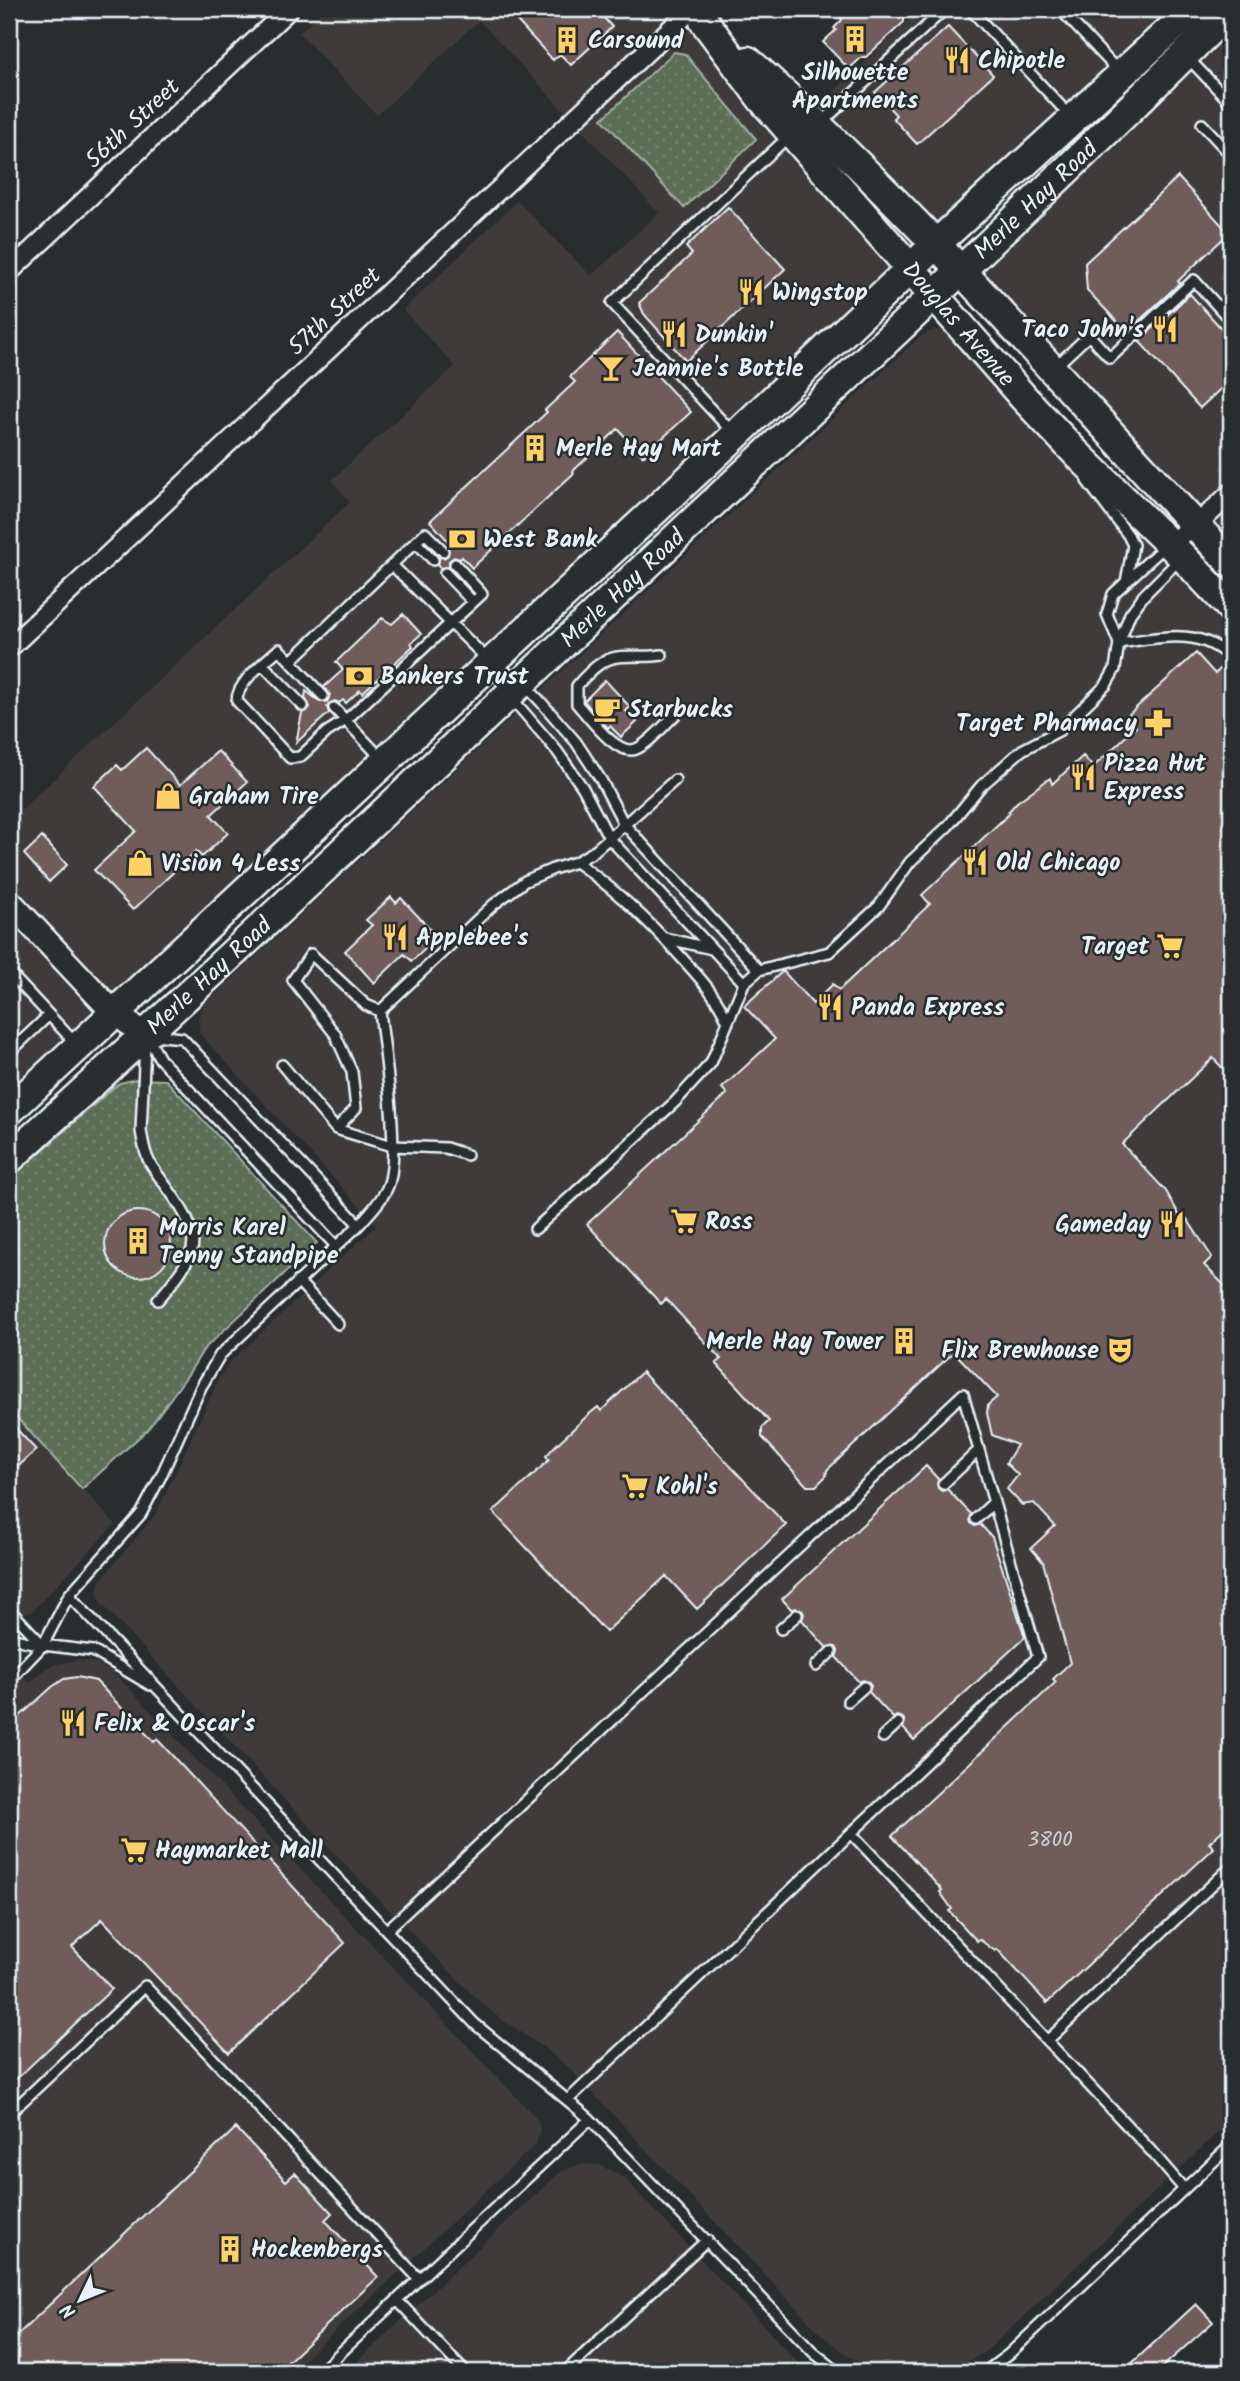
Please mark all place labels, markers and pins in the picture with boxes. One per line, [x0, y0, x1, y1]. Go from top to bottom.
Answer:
place label: Carsound [588, 22, 685, 61]
building icon: Silhouette Apartments [840, 24, 870, 54]
building icon: Carsound [552, 25, 582, 55]
place label: Chipotle [978, 42, 1066, 81]
restaurant icon: Chipotle [942, 45, 972, 75]
place label: Silhouette Apartments [792, 54, 918, 121]
place label: Wingstop [772, 274, 868, 313]
restaurant icon: Wingstop [736, 277, 766, 307]
place label: Taco John's [1021, 311, 1144, 350]
restaurant icon: Taco John's [1150, 314, 1180, 344]
place label: Dunkin' [695, 316, 774, 355]
restaurant icon: Dunkin' [659, 319, 689, 349]
place label: Jeannie's Bottle [632, 350, 804, 389]
bar icon: Jeannie's Bottle [596, 353, 626, 383]
place label: Merle Hay Mart [556, 430, 723, 469]
building icon: Merle Hay Mart [520, 433, 550, 463]
place label: West Bank [483, 521, 598, 560]
bank icon: West Bank [447, 524, 477, 554]
place label: Bankers Trust [380, 658, 530, 697]
bank icon: Bankers Trust [344, 661, 374, 691]
place label: Starbucks [628, 691, 733, 730]
cafe icon: Starbucks [592, 694, 622, 724]
place label: Target Pharmacy [956, 705, 1138, 744]
pharmacy icon: Target Pharmacy [1143, 708, 1173, 738]
place label: Pizza Hut Express [1104, 745, 1207, 812]
restaurant icon: Pizza Hut Express [1068, 762, 1098, 792]
place label: Graham Tire [189, 778, 319, 817]
shop icon: Graham Tire [153, 781, 183, 811]
place label: Old Chicago [996, 844, 1120, 883]
place label: Vision 4 Less [161, 845, 301, 884]
restaurant icon: Old Chicago [960, 847, 990, 877]
shop icon: Vision 4 Less [125, 848, 155, 878]
place label: Applebee's [416, 919, 529, 958]
restaurant icon: Applebee's [380, 922, 410, 952]
place label: Target [1081, 928, 1150, 967]
supermarket icon: Target [1155, 931, 1185, 961]
place label: Panda Express [851, 989, 1004, 1028]
restaurant icon: Panda Express [815, 992, 845, 1022]
place label: Ross [705, 1203, 753, 1242]
supermarket icon: Ross [669, 1206, 699, 1236]
place label: Gameday [1055, 1206, 1152, 1245]
place label: Morris Karel Tenny Standpipe [159, 1209, 339, 1276]
restaurant icon: Gameday [1157, 1209, 1187, 1239]
building icon: Morris Karel Tenny Standpipe [123, 1226, 153, 1256]
place label: Merle Hay Tower [706, 1323, 884, 1362]
building icon: Merle Hay Tower [889, 1326, 919, 1356]
place label: Flix Brewhouse [941, 1332, 1099, 1371]
theatre icon: Flix Brewhouse [1105, 1335, 1135, 1365]
place label: Kohl's [656, 1468, 718, 1507]
supermarket icon: Kohl's [620, 1471, 650, 1501]
place label: Felix & Oscar's [94, 1705, 255, 1744]
restaurant icon: Felix & Oscar's [58, 1708, 88, 1738]
place label: Haymarket Mall [155, 1832, 323, 1871]
supermarket icon: Haymarket Mall [119, 1835, 149, 1865]
place label: Hockenbergs [251, 2231, 383, 2270]
building icon: Hockenbergs [215, 2234, 245, 2264]

